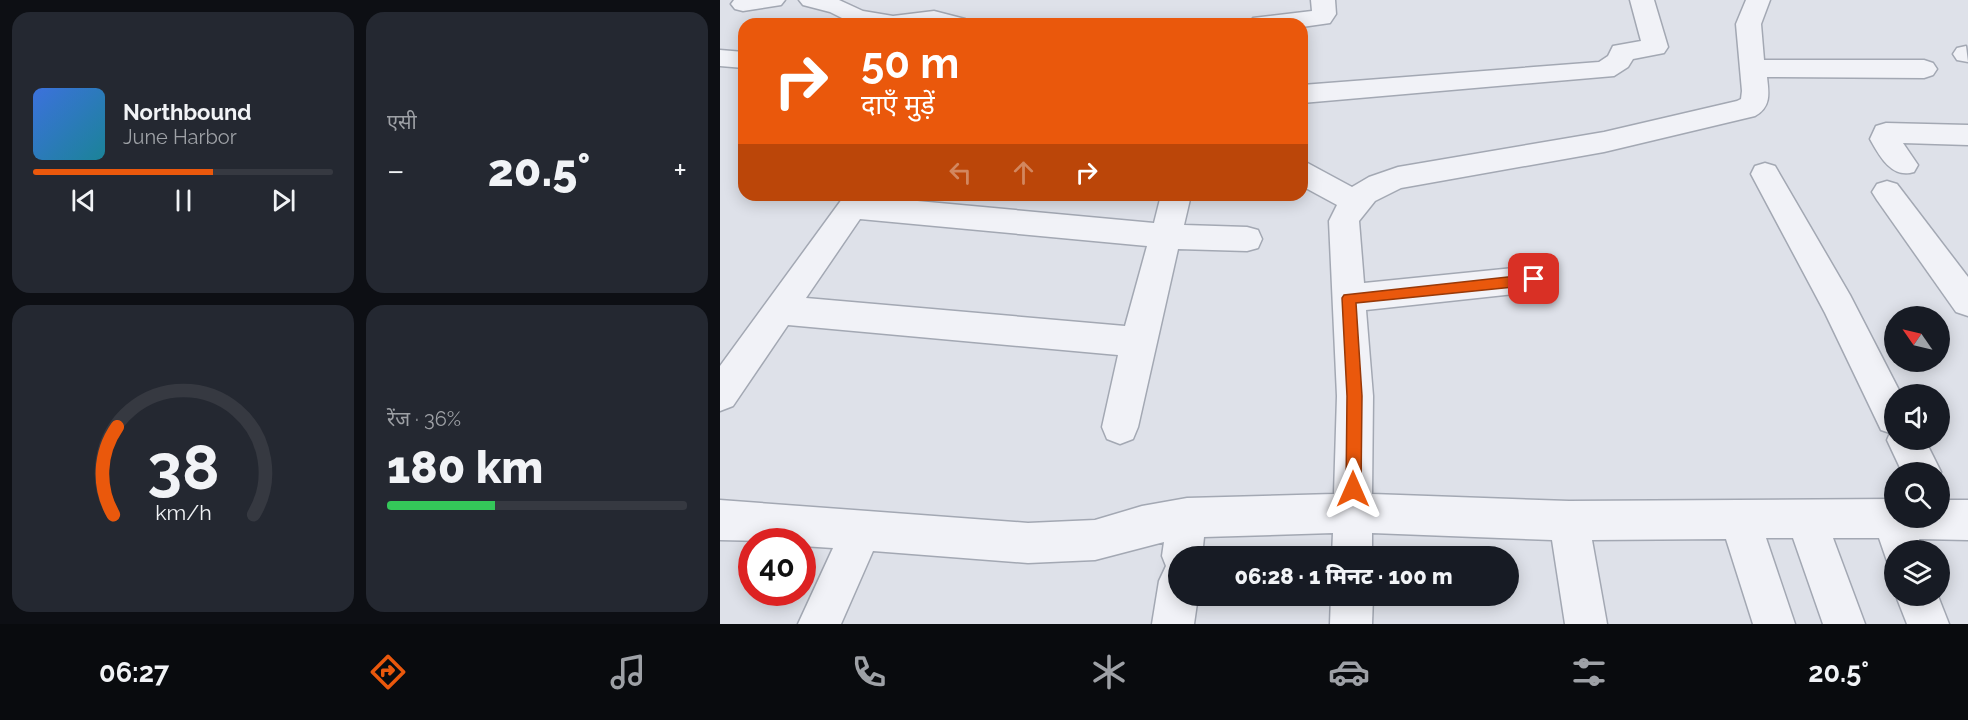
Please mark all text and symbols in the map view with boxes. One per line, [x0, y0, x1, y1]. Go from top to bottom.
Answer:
text: 50 m [861, 39, 959, 88]
icon: right [762, 42, 840, 120]
text: दाएँ मुड़ें [861, 89, 935, 120]
text: Northbound [123, 99, 252, 125]
text: एसी [387, 110, 417, 134]
text: June Harbor [123, 125, 237, 149]
text: 20.5° [488, 144, 590, 197]
text: − [387, 151, 405, 190]
text: + [673, 151, 687, 190]
icon: left [944, 156, 977, 189]
icon: ahead [1007, 156, 1040, 189]
icon: right [1070, 156, 1103, 189]
icon: previous [67, 184, 100, 217]
icon: pause [167, 184, 200, 217]
icon: next [267, 184, 300, 217]
pin [1508, 253, 1559, 304]
icon: arrive [1517, 262, 1550, 295]
north arrow [1884, 306, 1950, 372]
map controls [1884, 306, 1950, 606]
button: sound [1884, 384, 1950, 450]
text: रेंज · 36% [387, 407, 461, 431]
text: 38 [147, 430, 219, 504]
text: 180 km [387, 441, 543, 494]
position arrow [1321, 457, 1385, 521]
button: search [1884, 462, 1950, 528]
text: km/h [155, 501, 211, 526]
speed limit sign: 40 [738, 528, 816, 606]
button: layers [1884, 540, 1950, 606]
text: 06:28 · 1 मिनट · 100 m [1234, 563, 1453, 589]
icon: directions [367, 651, 409, 693]
icon: music [607, 651, 649, 693]
icon: phone [848, 651, 890, 693]
icon: climate [1088, 651, 1130, 693]
icon: car [1328, 651, 1370, 693]
icon: filters [1568, 651, 1610, 693]
text: 06:27 [99, 657, 169, 688]
text: 20.5° [1808, 657, 1869, 688]

